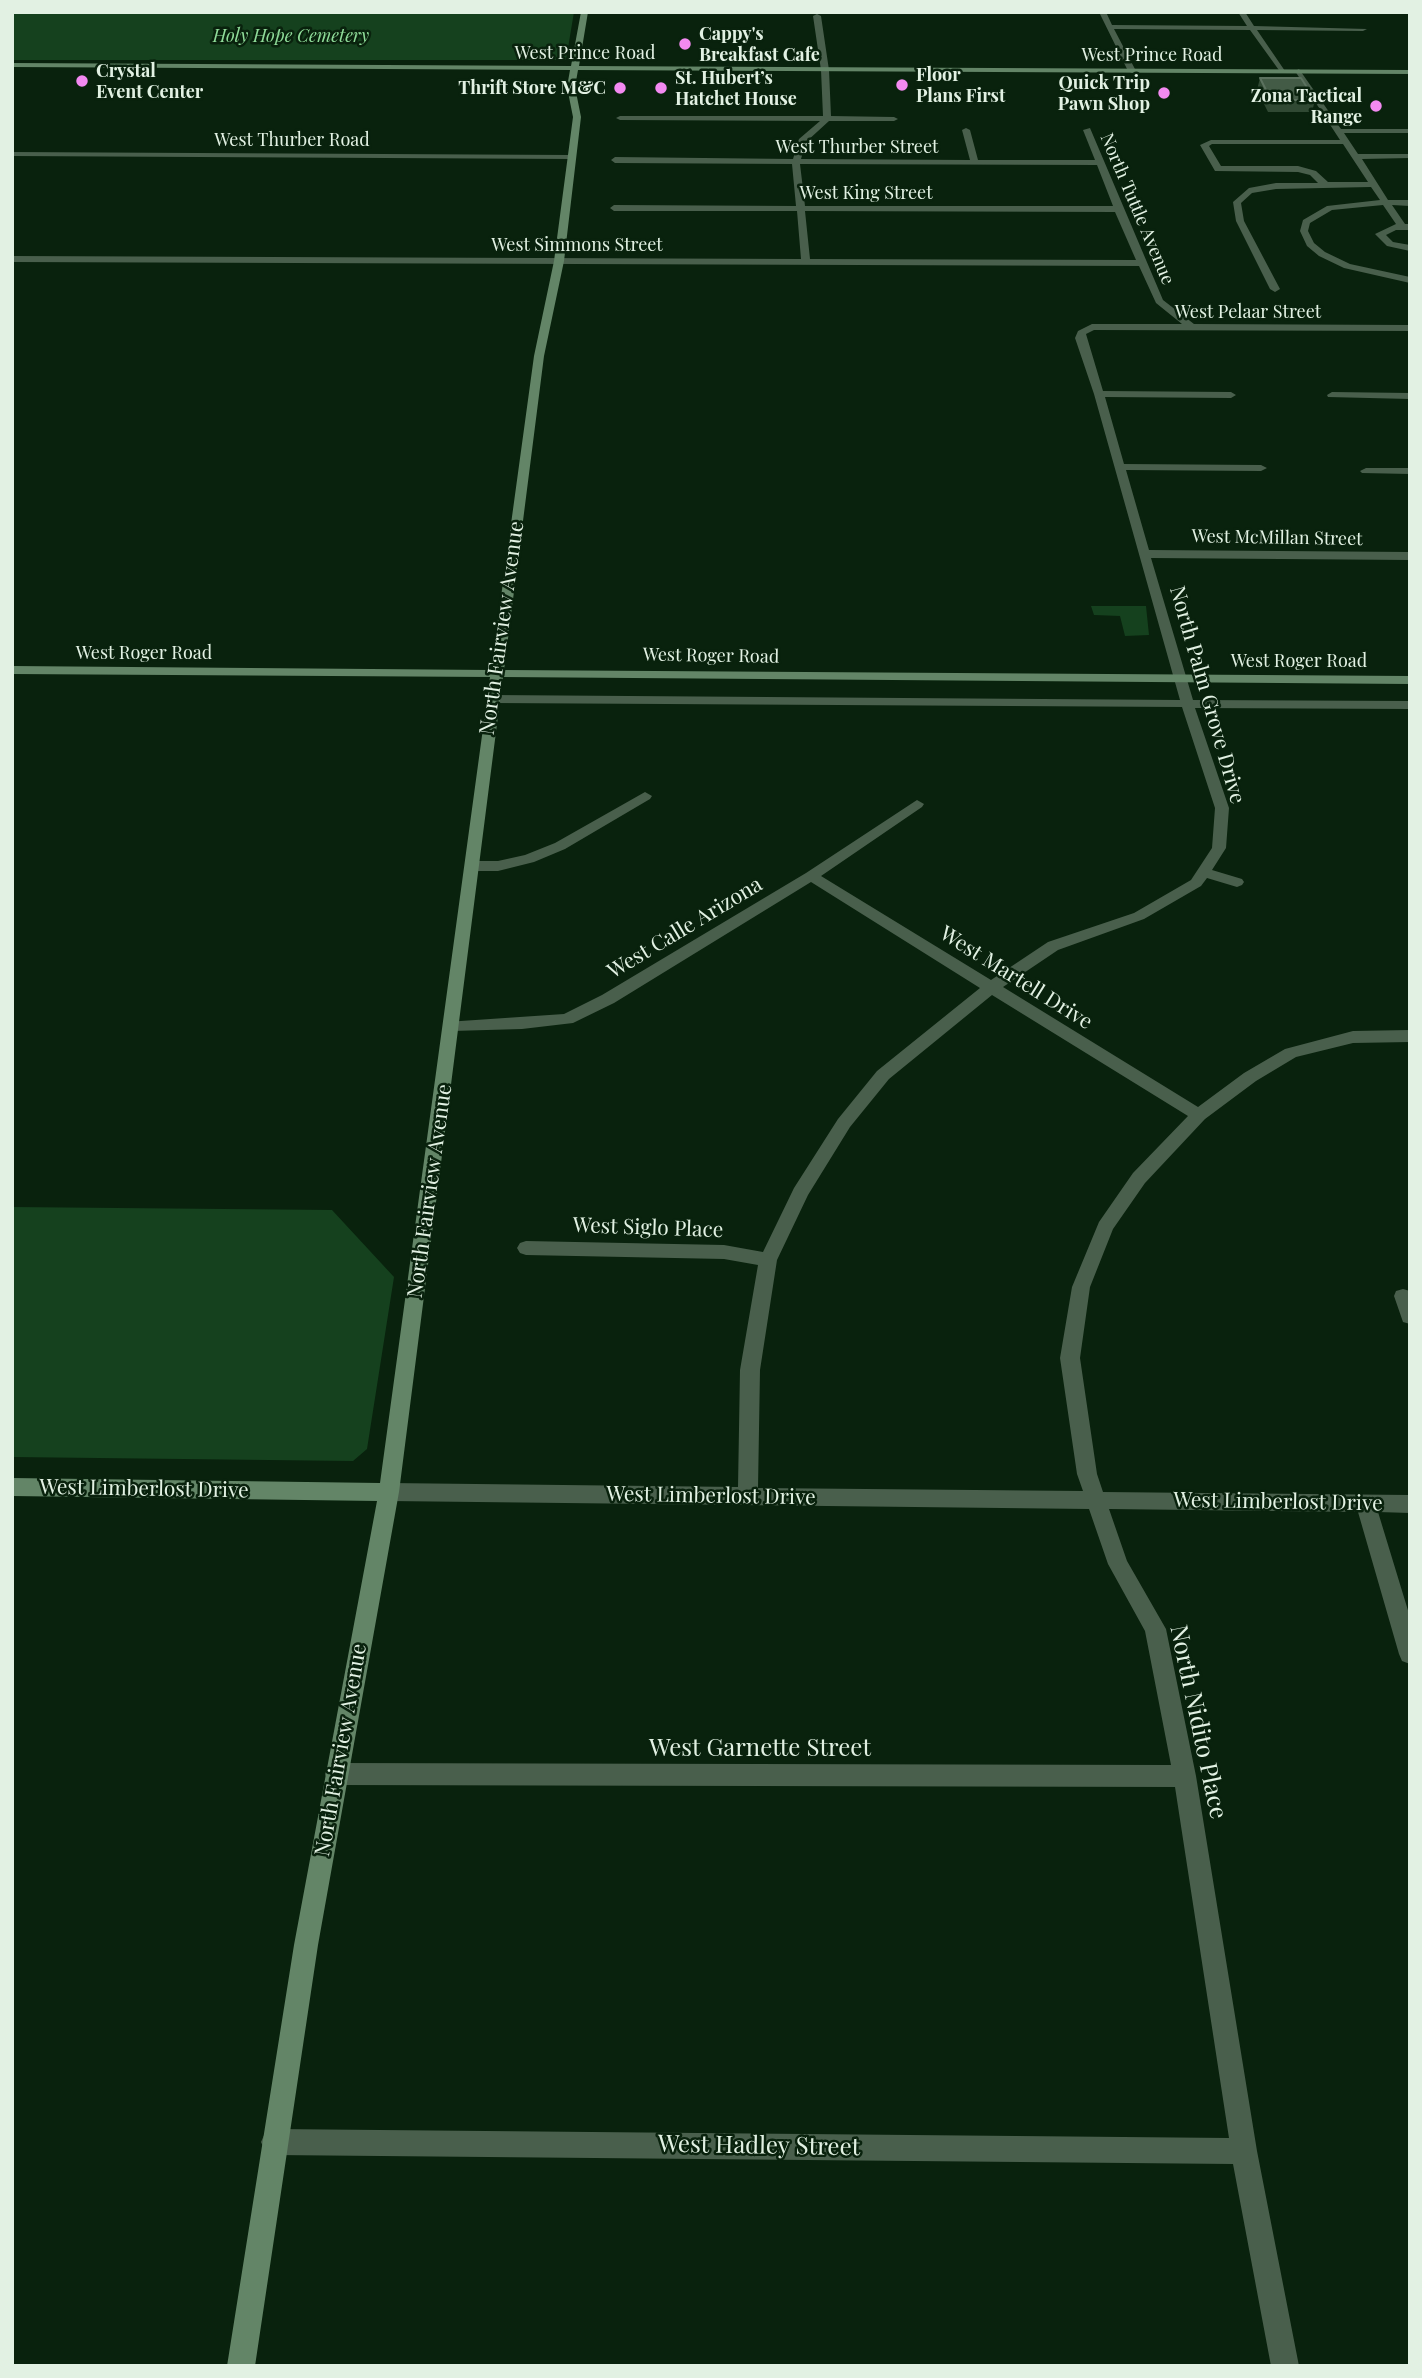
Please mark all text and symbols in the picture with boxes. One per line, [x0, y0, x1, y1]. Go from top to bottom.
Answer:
place label: Cappy's Breakfast Cafe [699, 23, 820, 66]
park label: Holy Hope Cemetery [213, 25, 369, 47]
marker: Cappy's Breakfast Cafe [677, 36, 693, 52]
street label: West Prince Road [515, 42, 655, 64]
street label: West Prince Road [1082, 44, 1222, 66]
place label: Crystal Event Center [96, 60, 203, 102]
place label: Floor Plans First [916, 64, 1005, 106]
place label: St. Hubert’s Hatchet House [675, 67, 797, 110]
place label: Quick Trip Pawn Shop [1058, 72, 1150, 114]
marker: Crystal Event Center [74, 73, 90, 89]
place label: Thrift Store M&C [458, 77, 606, 99]
marker: Floor Plans First [894, 77, 910, 93]
marker: Thrift Store M&C [612, 80, 628, 96]
marker: St. Hubert’s Hatchet House [653, 80, 669, 96]
marker: Quick Trip Pawn Shop [1156, 85, 1172, 101]
place label: Zona Tactical Range [1251, 85, 1362, 128]
marker: Zona Tactical Range [1368, 98, 1384, 114]
street label: West Thurber Road [214, 129, 370, 151]
street label: North Tuttle Avenue [1095, 130, 1179, 288]
street label: West Thurber Street [776, 136, 938, 158]
street label: West King Street [799, 182, 933, 204]
street label: West Simmons Street [491, 234, 663, 256]
street label: West Pelaar Street [1175, 301, 1321, 323]
street label: North Fairview Avenue [475, 520, 529, 736]
street label: West McMillan Street [1191, 526, 1363, 550]
street label: North Palm Grove Drive [1164, 583, 1250, 807]
street label: West Roger Road [76, 642, 212, 664]
street label: West Roger Road [643, 644, 779, 668]
street label: West Roger Road [1231, 650, 1367, 672]
street label: West Calle Arizona [603, 872, 767, 984]
street label: West Martell Drive [935, 921, 1097, 1035]
street label: North Fairview Avenue [403, 1083, 457, 1299]
street label: West Siglo Place [572, 1213, 724, 1243]
street label: West Limberlost Drive [39, 1475, 249, 1503]
street label: West Limberlost Drive [606, 1482, 816, 1510]
street label: West Limberlost Drive [1173, 1488, 1383, 1516]
street label: North Nidito Place [1163, 1622, 1233, 1822]
street label: North Fairview Avenue [310, 1642, 372, 1858]
street label: West Garnette Street [649, 1735, 871, 1763]
street label: West Hadley Street [658, 2130, 860, 2162]

